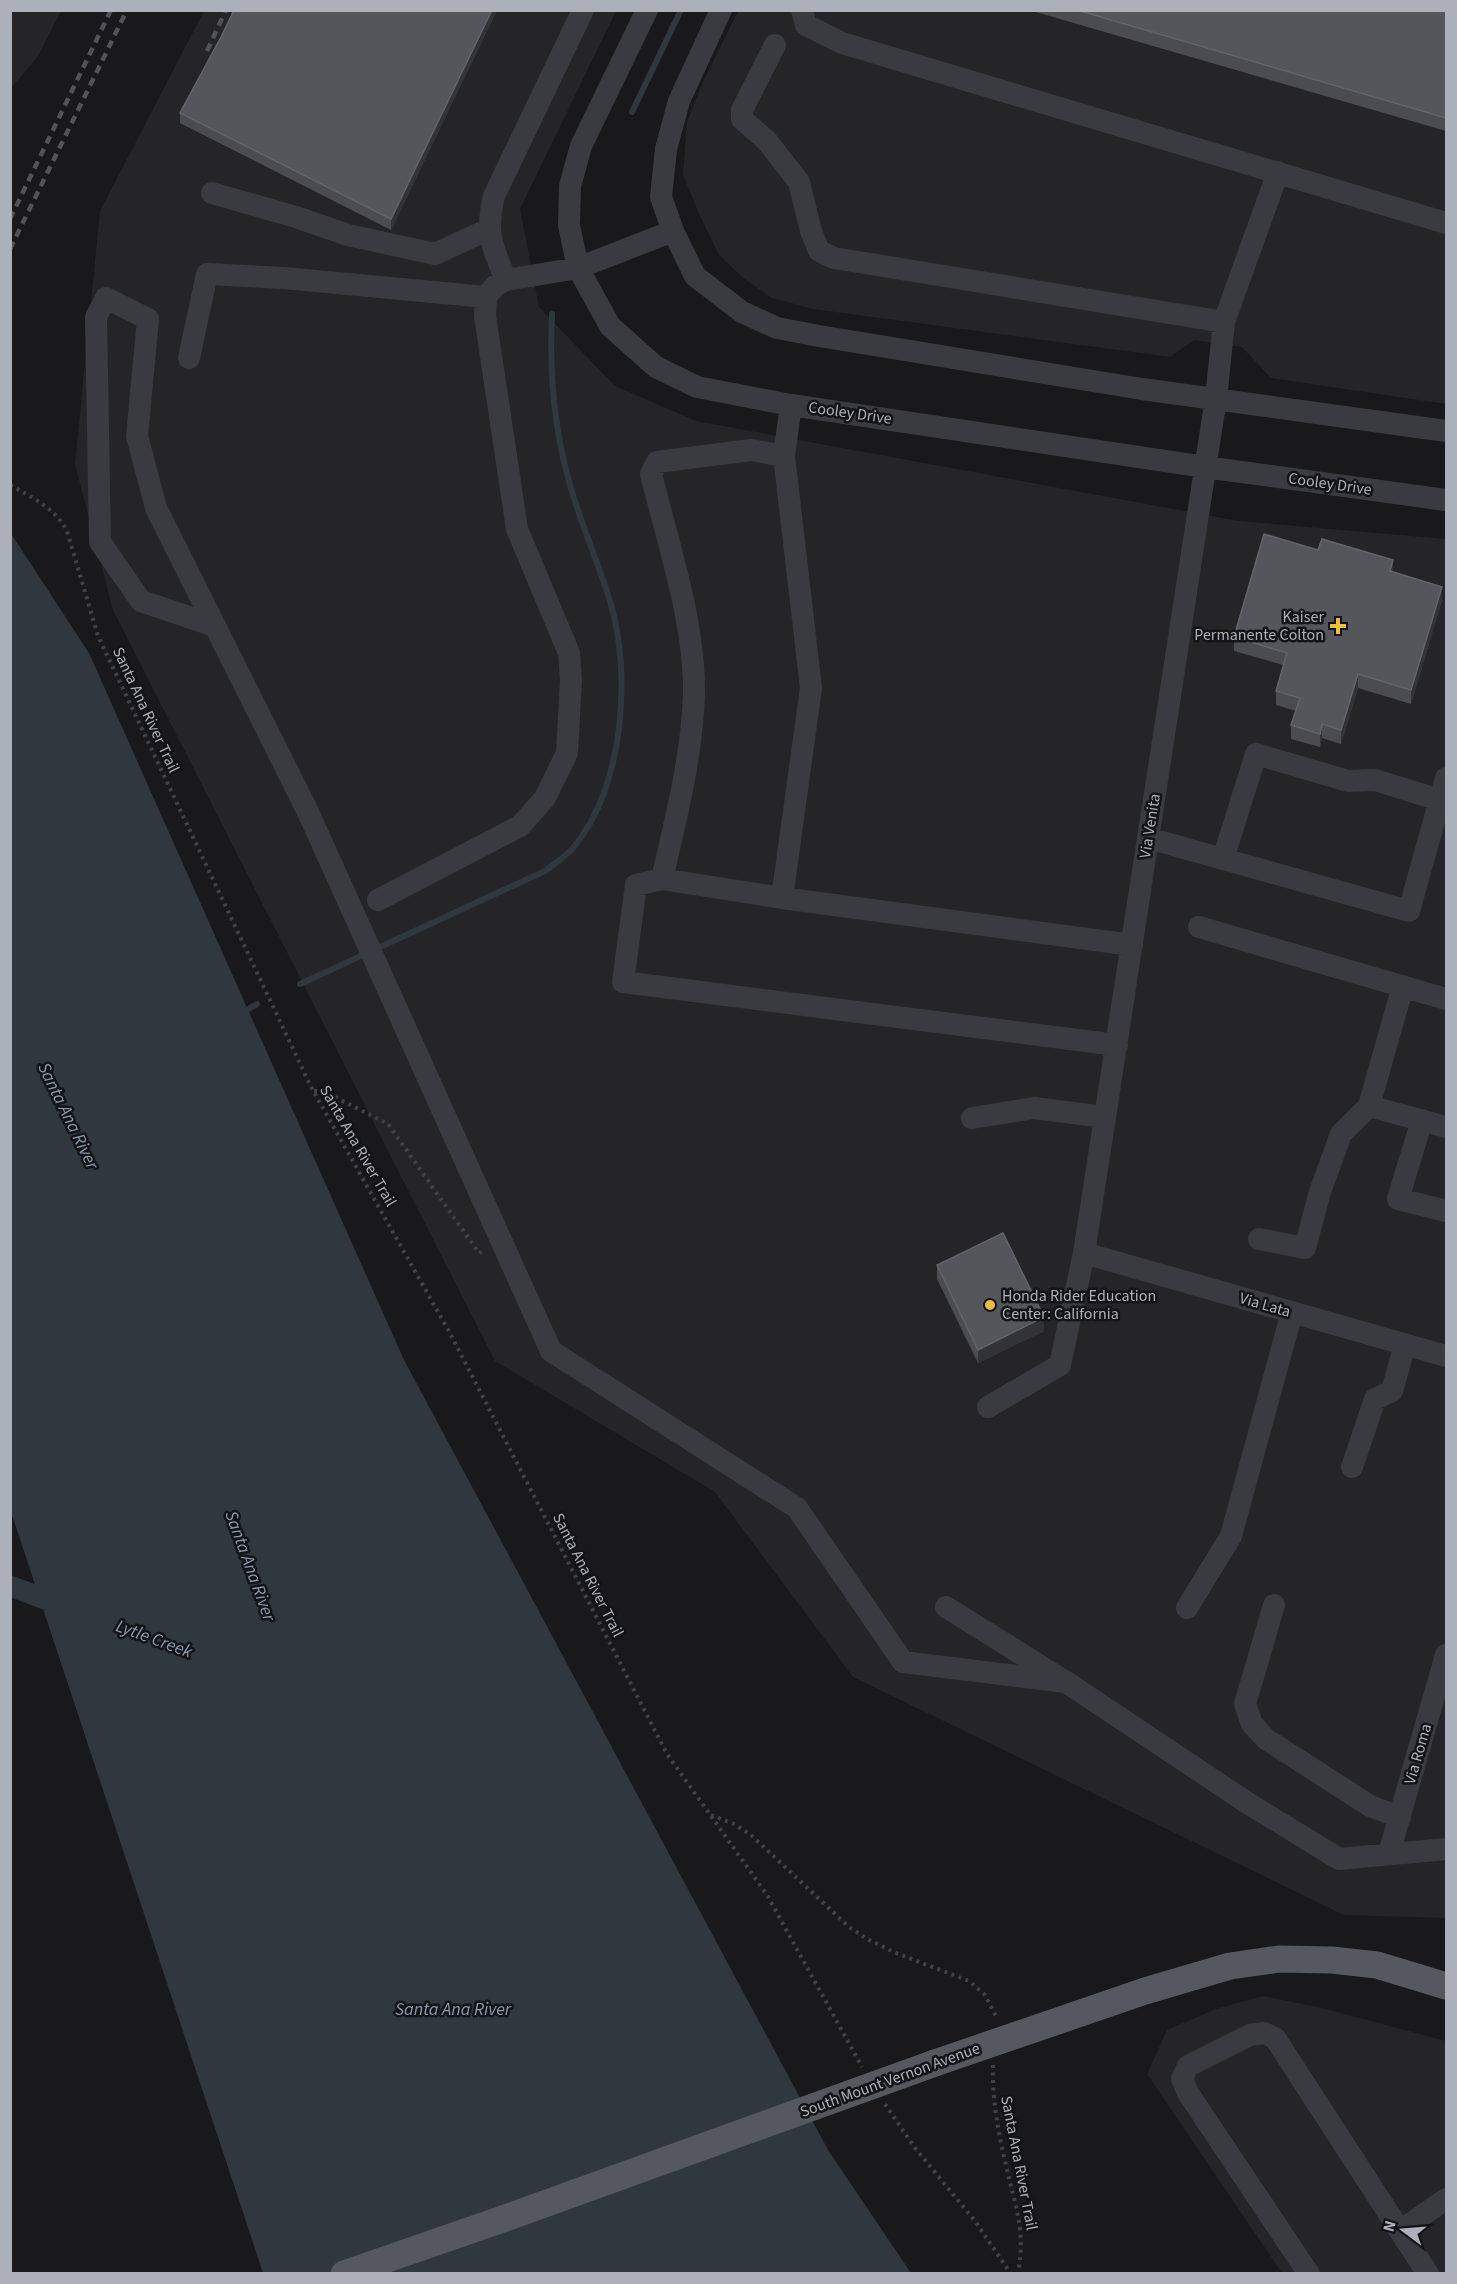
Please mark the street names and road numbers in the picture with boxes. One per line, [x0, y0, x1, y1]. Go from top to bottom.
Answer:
street label: Cooley Drive [807, 396, 893, 430]
street label: Cooley Drive [1287, 467, 1373, 501]
street label: Santa Ana River Trail [107, 643, 185, 777]
street label: Via Venita [1134, 792, 1166, 860]
street label: Santa Ana River Trail [314, 1081, 402, 1211]
street label: Via Lata [1237, 1287, 1293, 1323]
street label: Santa Ana River Trail [547, 1509, 629, 1641]
street label: Via Roma [1399, 1721, 1437, 1787]
street label: South Mount Vernon Avenue [797, 2037, 983, 2123]
street label: Santa Ana River Trail [995, 2094, 1043, 2232]

